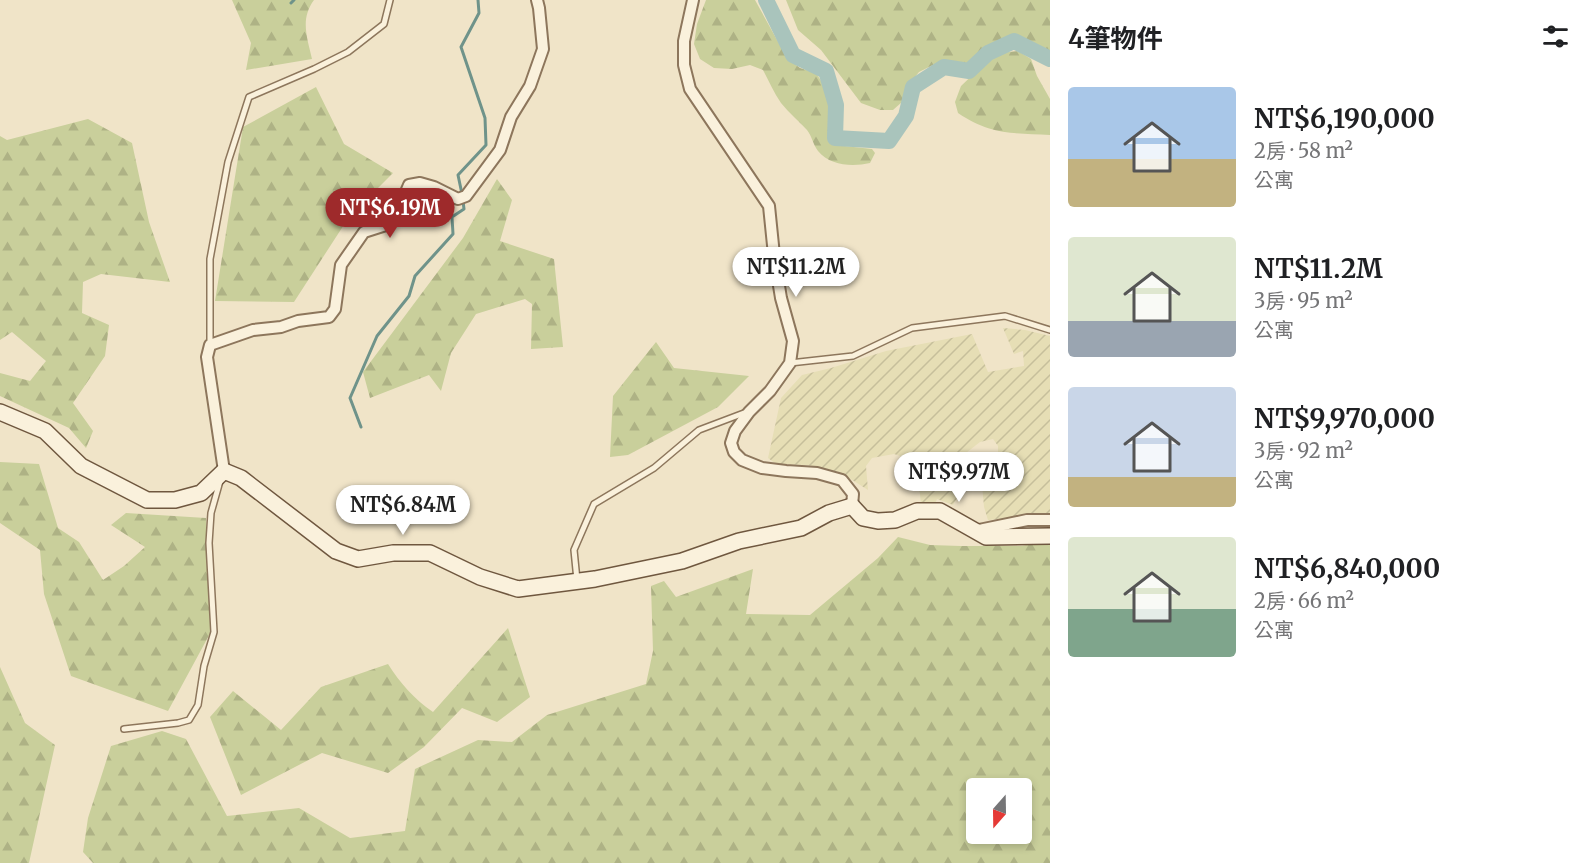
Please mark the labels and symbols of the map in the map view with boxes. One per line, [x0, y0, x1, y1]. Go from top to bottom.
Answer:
pin: NT$6.19M [328, 188, 452, 239]
pin: NT$11.2M [734, 247, 858, 298]
pin: NT$9.97M [897, 452, 1021, 503]
pin: NT$6.84M [341, 485, 465, 536]
north arrow [966, 778, 1032, 844]

